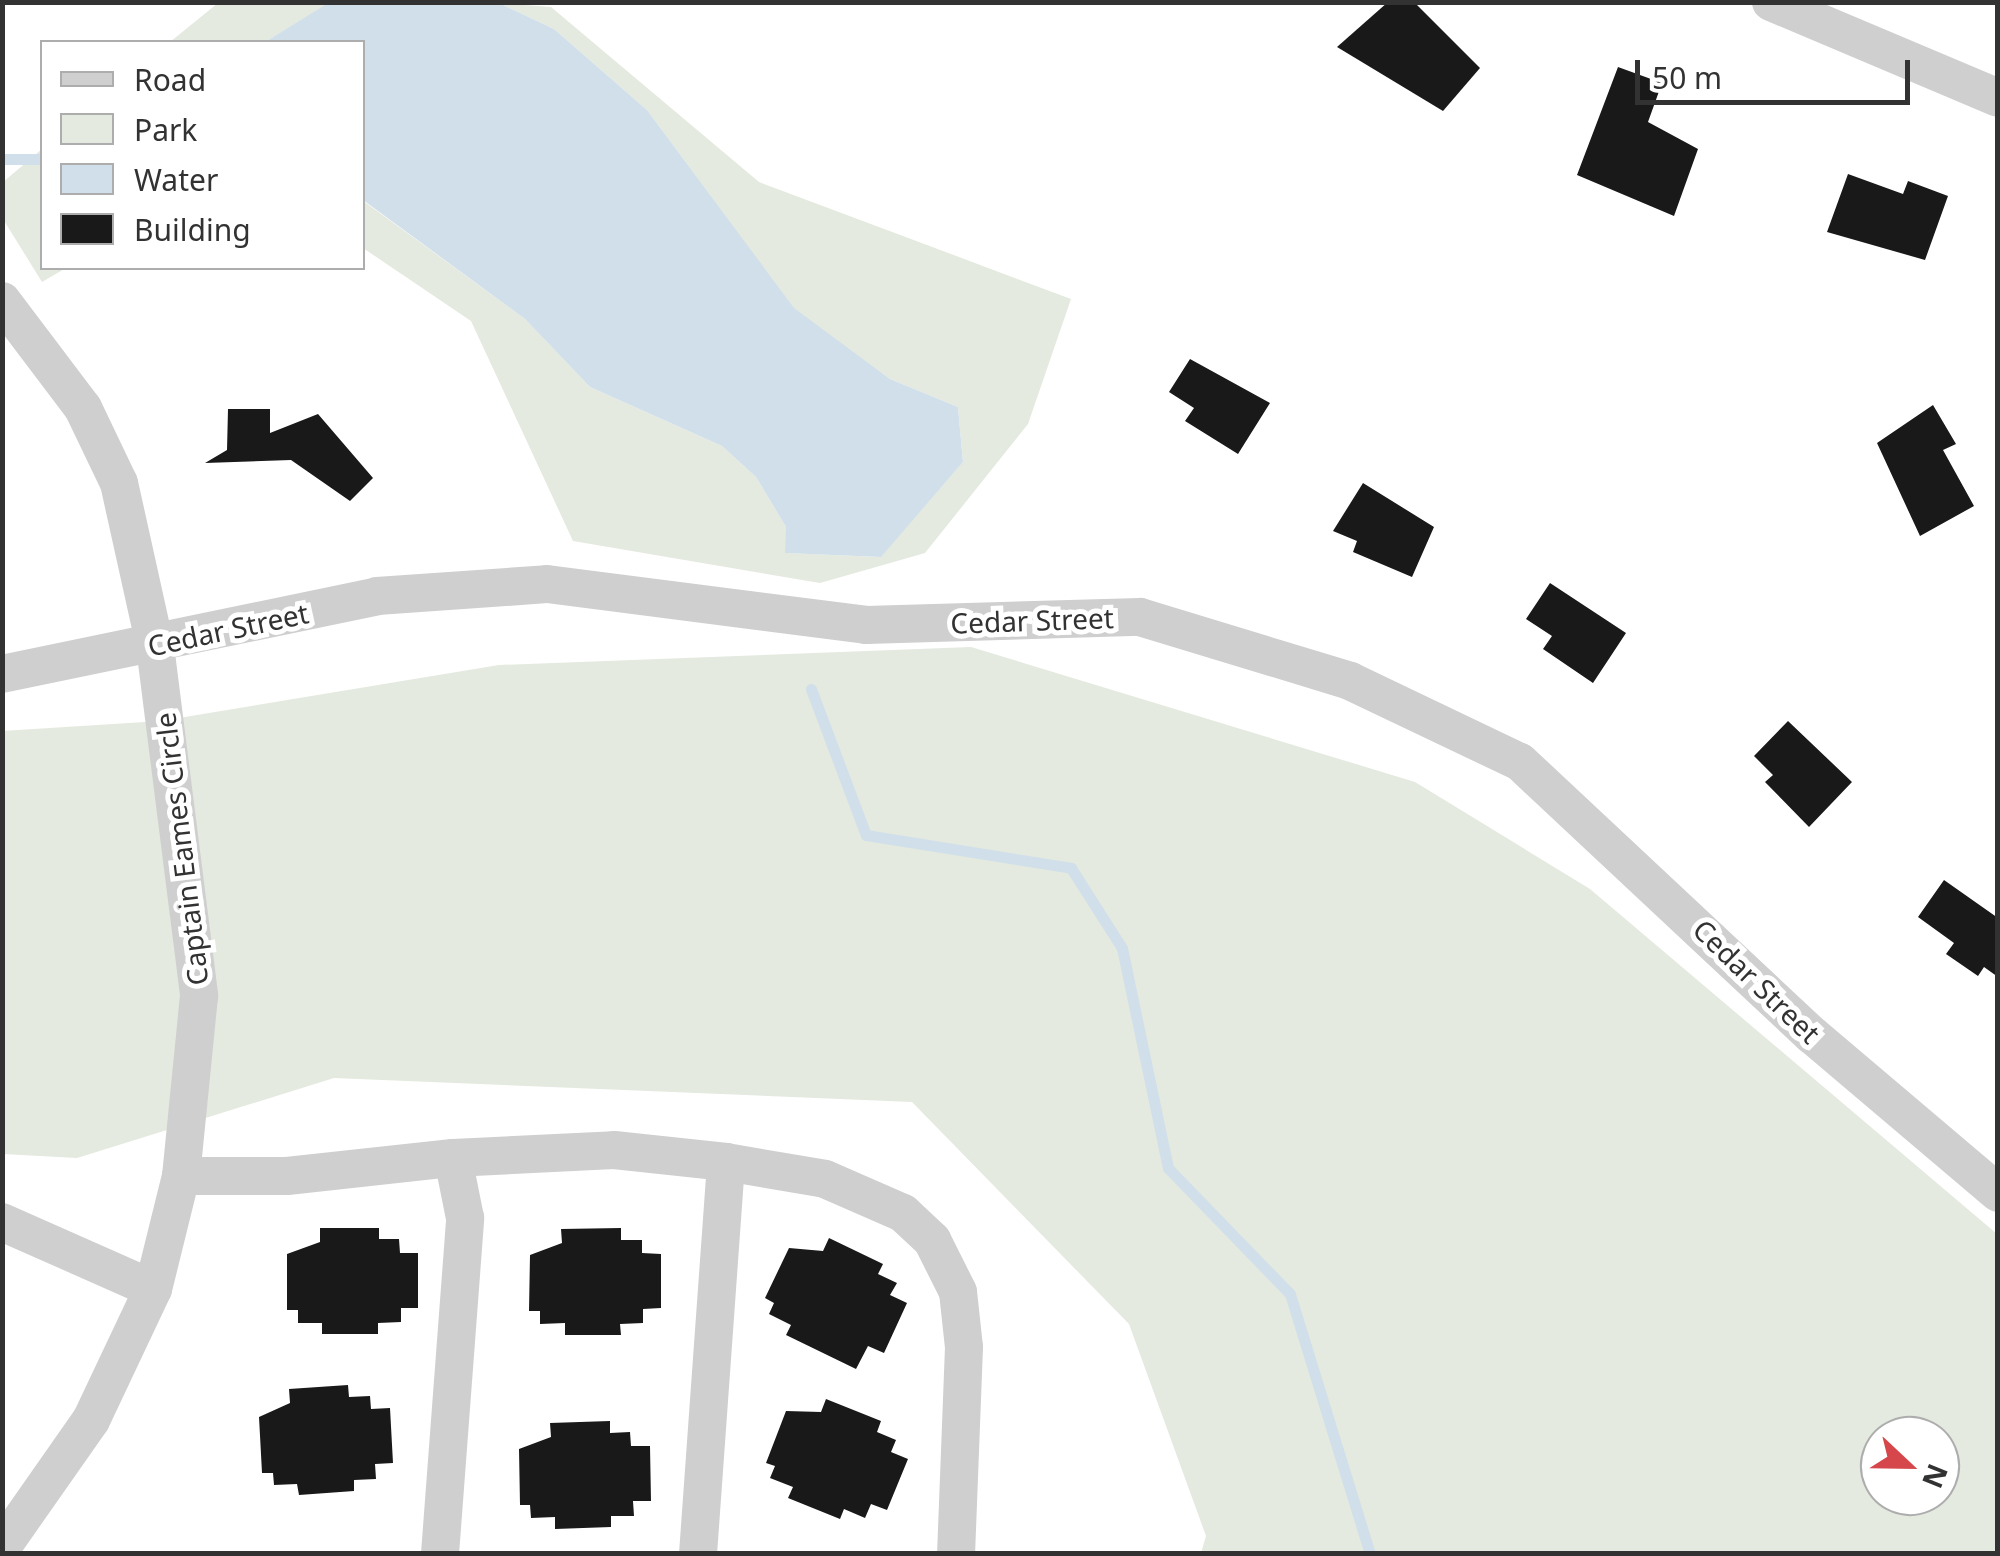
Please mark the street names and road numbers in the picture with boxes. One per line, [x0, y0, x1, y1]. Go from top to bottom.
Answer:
street label: Cedar Street [145, 596, 311, 662]
street label: Cedar Street [950, 600, 1114, 640]
street label: Captain Eames Circle [148, 711, 214, 987]
street label: Cedar Street [1687, 912, 1827, 1050]

